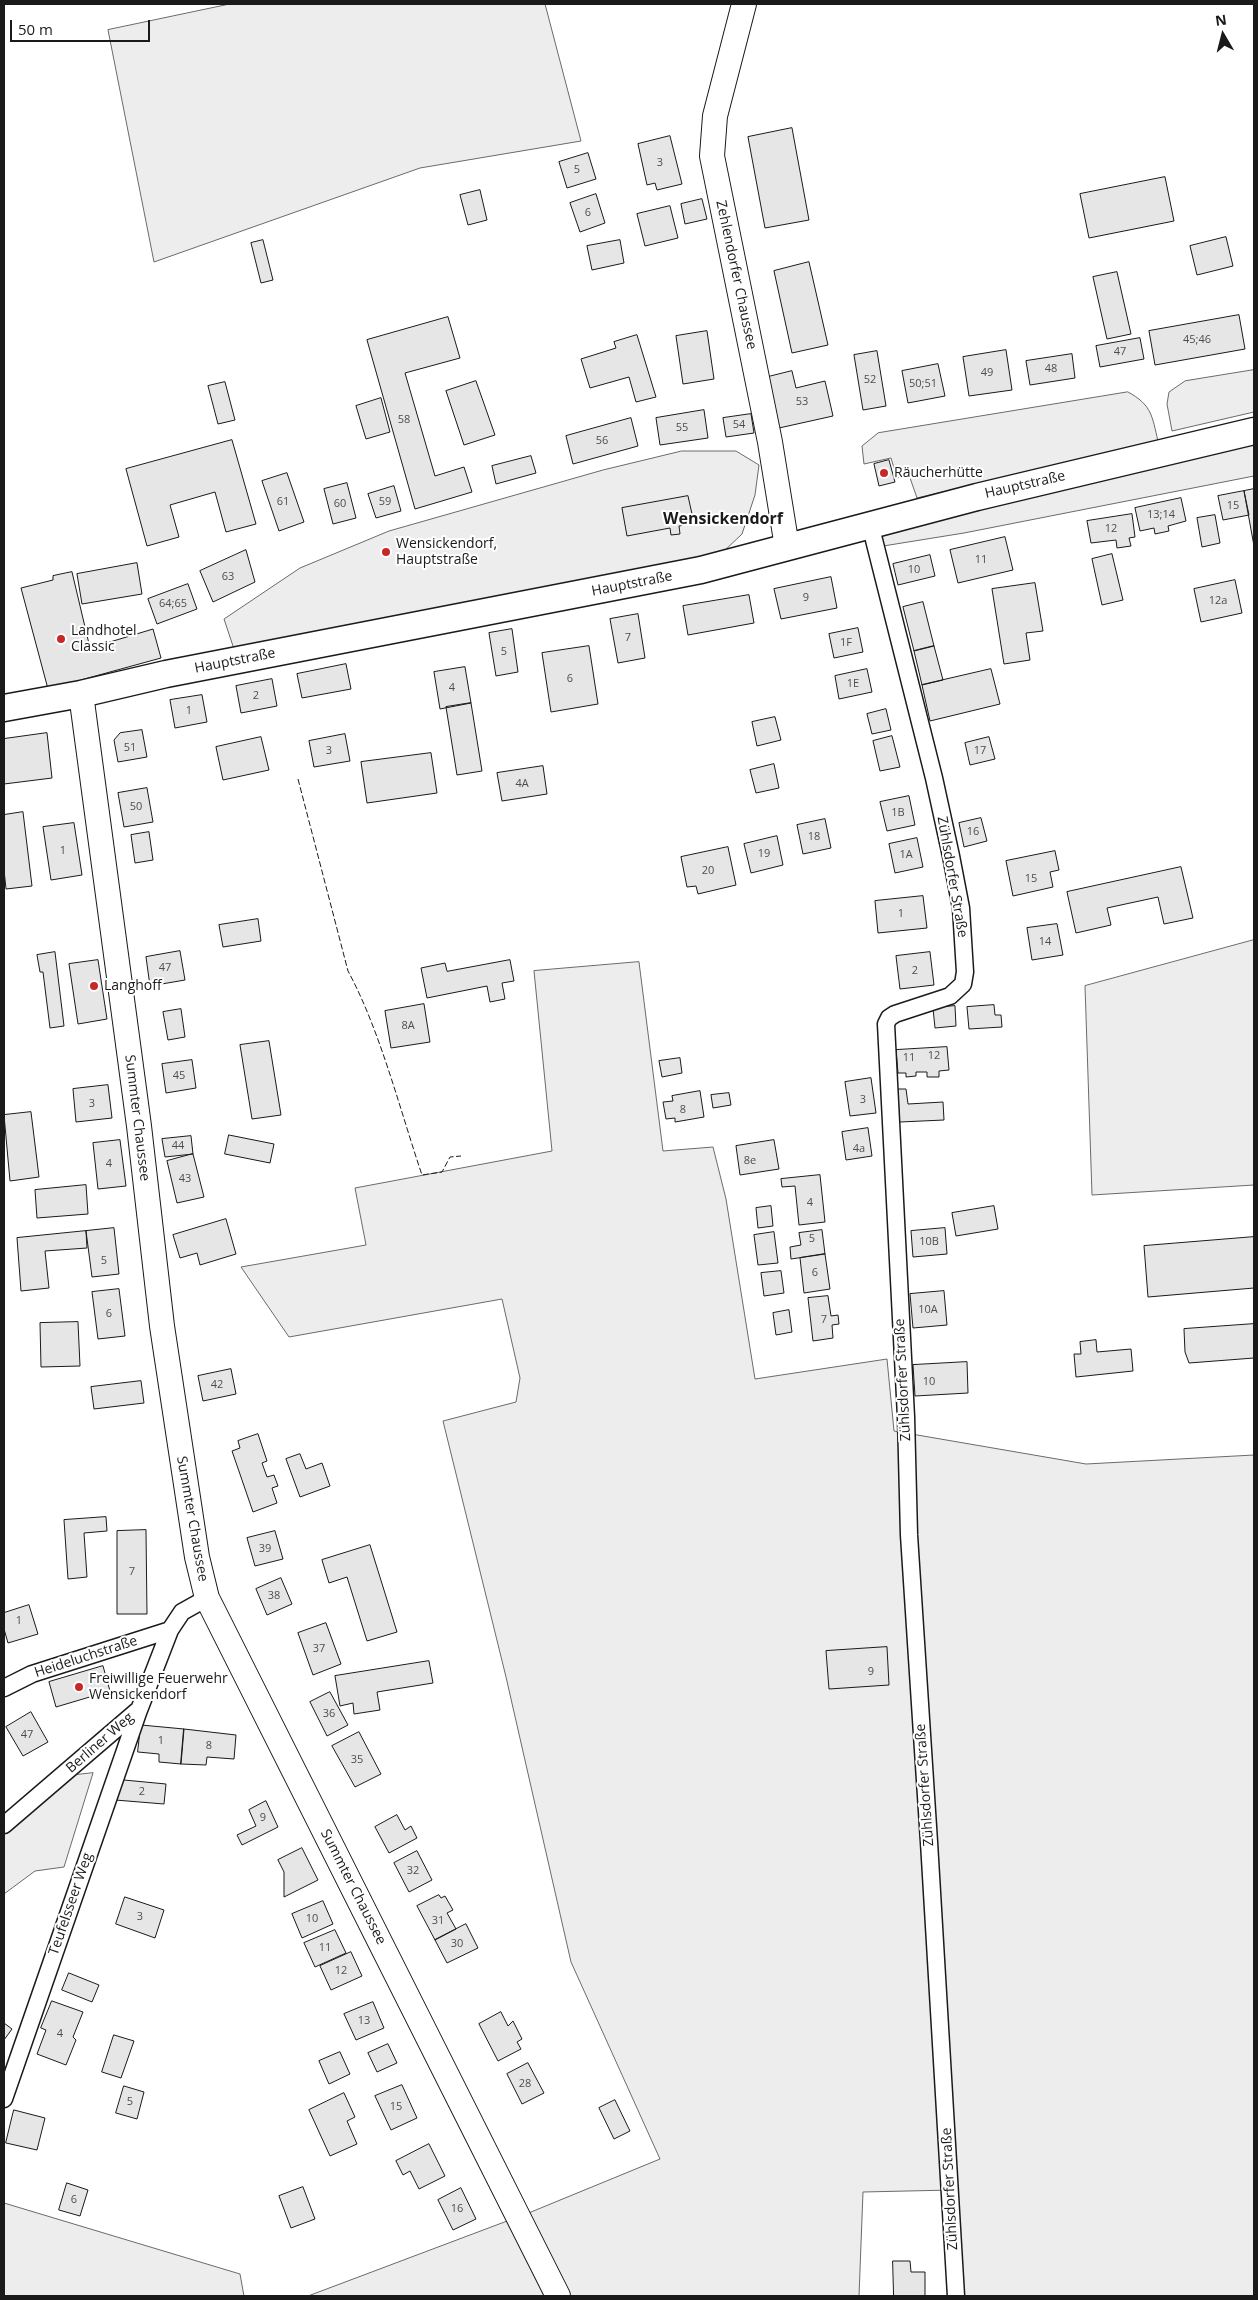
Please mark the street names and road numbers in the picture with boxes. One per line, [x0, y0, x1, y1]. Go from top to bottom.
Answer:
street label: Zehlendorfer Chaussee [712, 199, 760, 351]
street label: Hauptstraße [983, 468, 1067, 502]
street label: Hauptstraße [590, 568, 674, 600]
street label: Hauptstraße [193, 645, 277, 677]
street label: Zühlsdorfer Straße [933, 815, 971, 939]
street label: Summter Chaussee [121, 1054, 153, 1182]
street label: Zühlsdorfer Straße [891, 1318, 915, 1442]
street label: Summter Chaussee [173, 1455, 211, 1583]
street label: Heideluchstraße [32, 1632, 140, 1682]
street label: Berliner Weg [63, 1709, 137, 1777]
street label: Zühlsdorfer Straße [912, 1723, 938, 1847]
street label: Summter Chaussee [317, 1827, 389, 1947]
street label: Teufelsseer Weg [46, 1851, 96, 1957]
street label: Zühlsdorfer Straße [938, 2127, 962, 2251]

